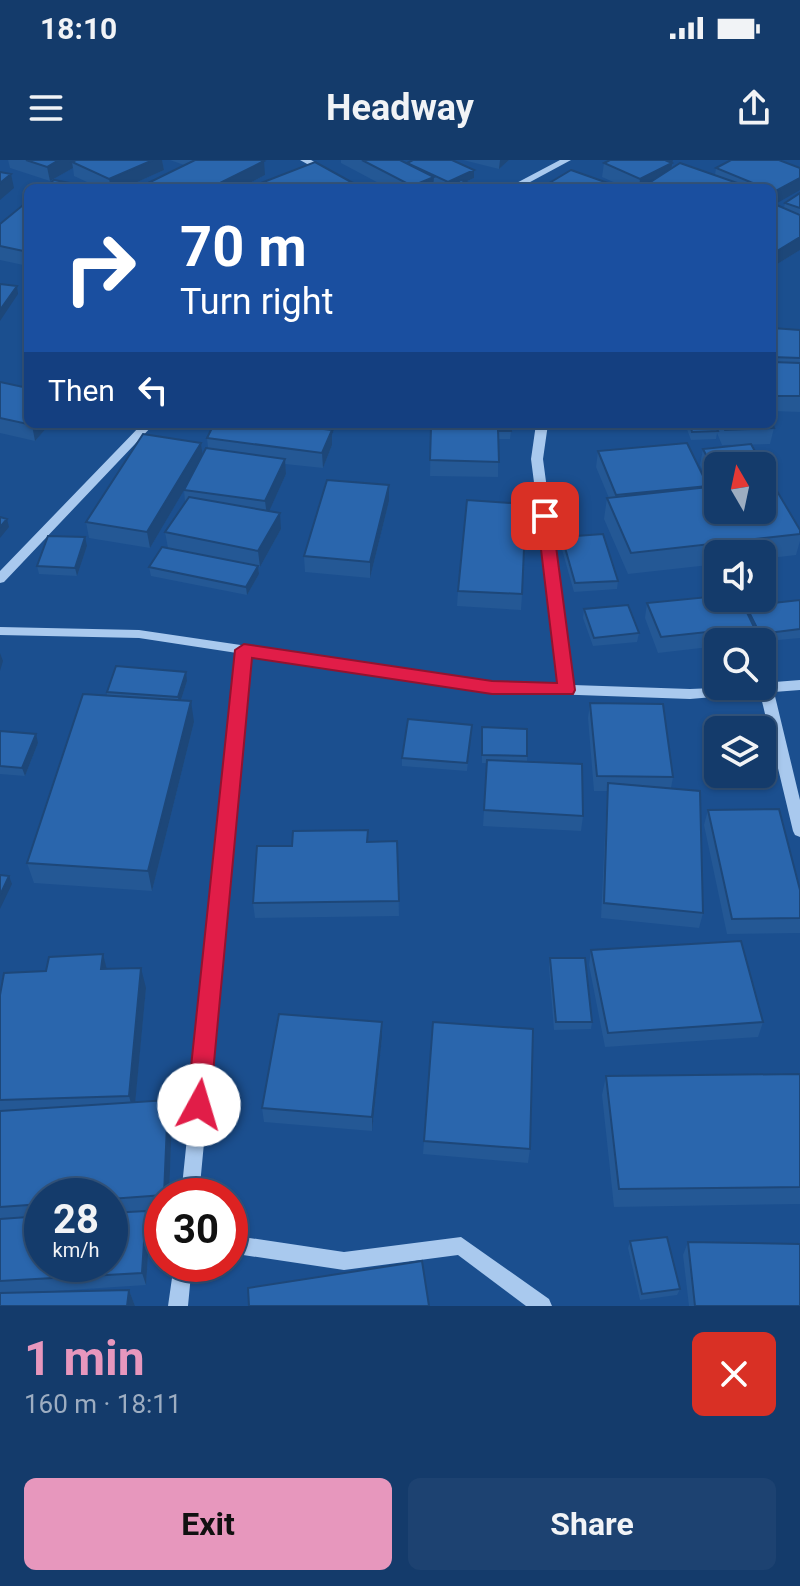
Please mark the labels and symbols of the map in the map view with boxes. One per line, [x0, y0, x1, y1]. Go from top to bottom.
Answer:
north arrow [704, 452, 776, 524]
pin [511, 482, 579, 550]
position arrow [157, 1063, 241, 1147]
speed limit sign: 30 [144, 1178, 248, 1282]

